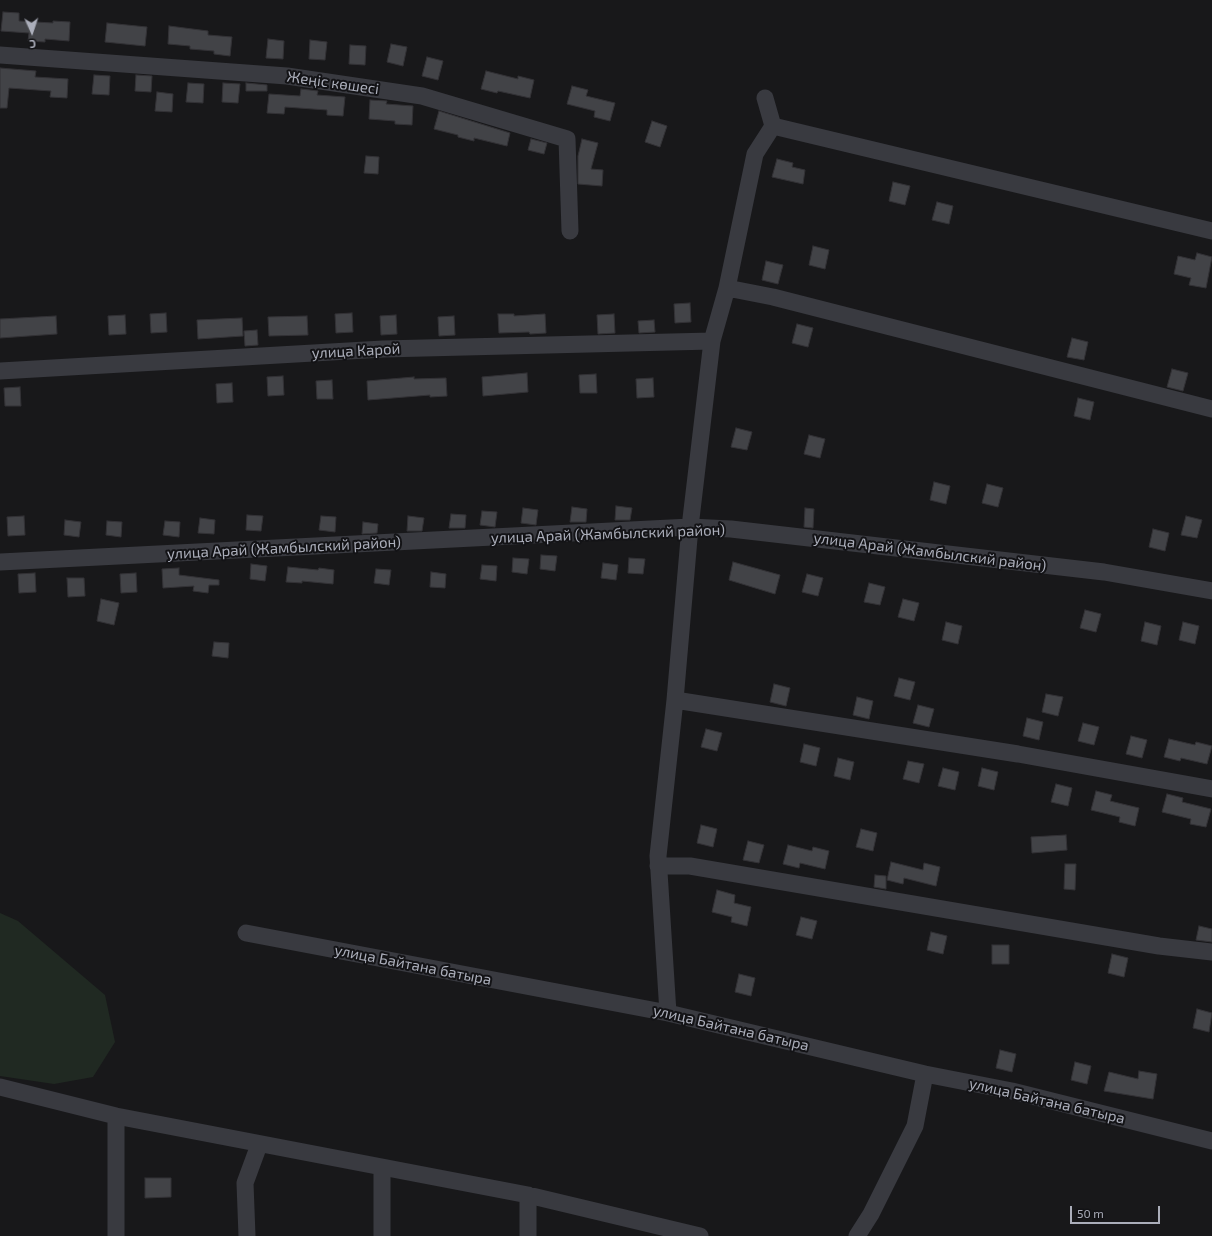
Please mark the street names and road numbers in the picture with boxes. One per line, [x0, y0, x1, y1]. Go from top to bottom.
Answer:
street label: Жеңіс көшесі [286, 68, 380, 98]
street label: улица Карой [311, 340, 401, 362]
street label: улица Арай (Жамбылский район) [491, 521, 725, 547]
street label: улица Арай (Жамбылский район) [813, 529, 1047, 575]
street label: улица Арай (Жамбылский район) [167, 533, 401, 563]
street label: улица Байтана батыра [333, 941, 493, 989]
street label: улица Байтана батыра [651, 1001, 811, 1055]
street label: улица Байтана батыра [967, 1074, 1127, 1128]

